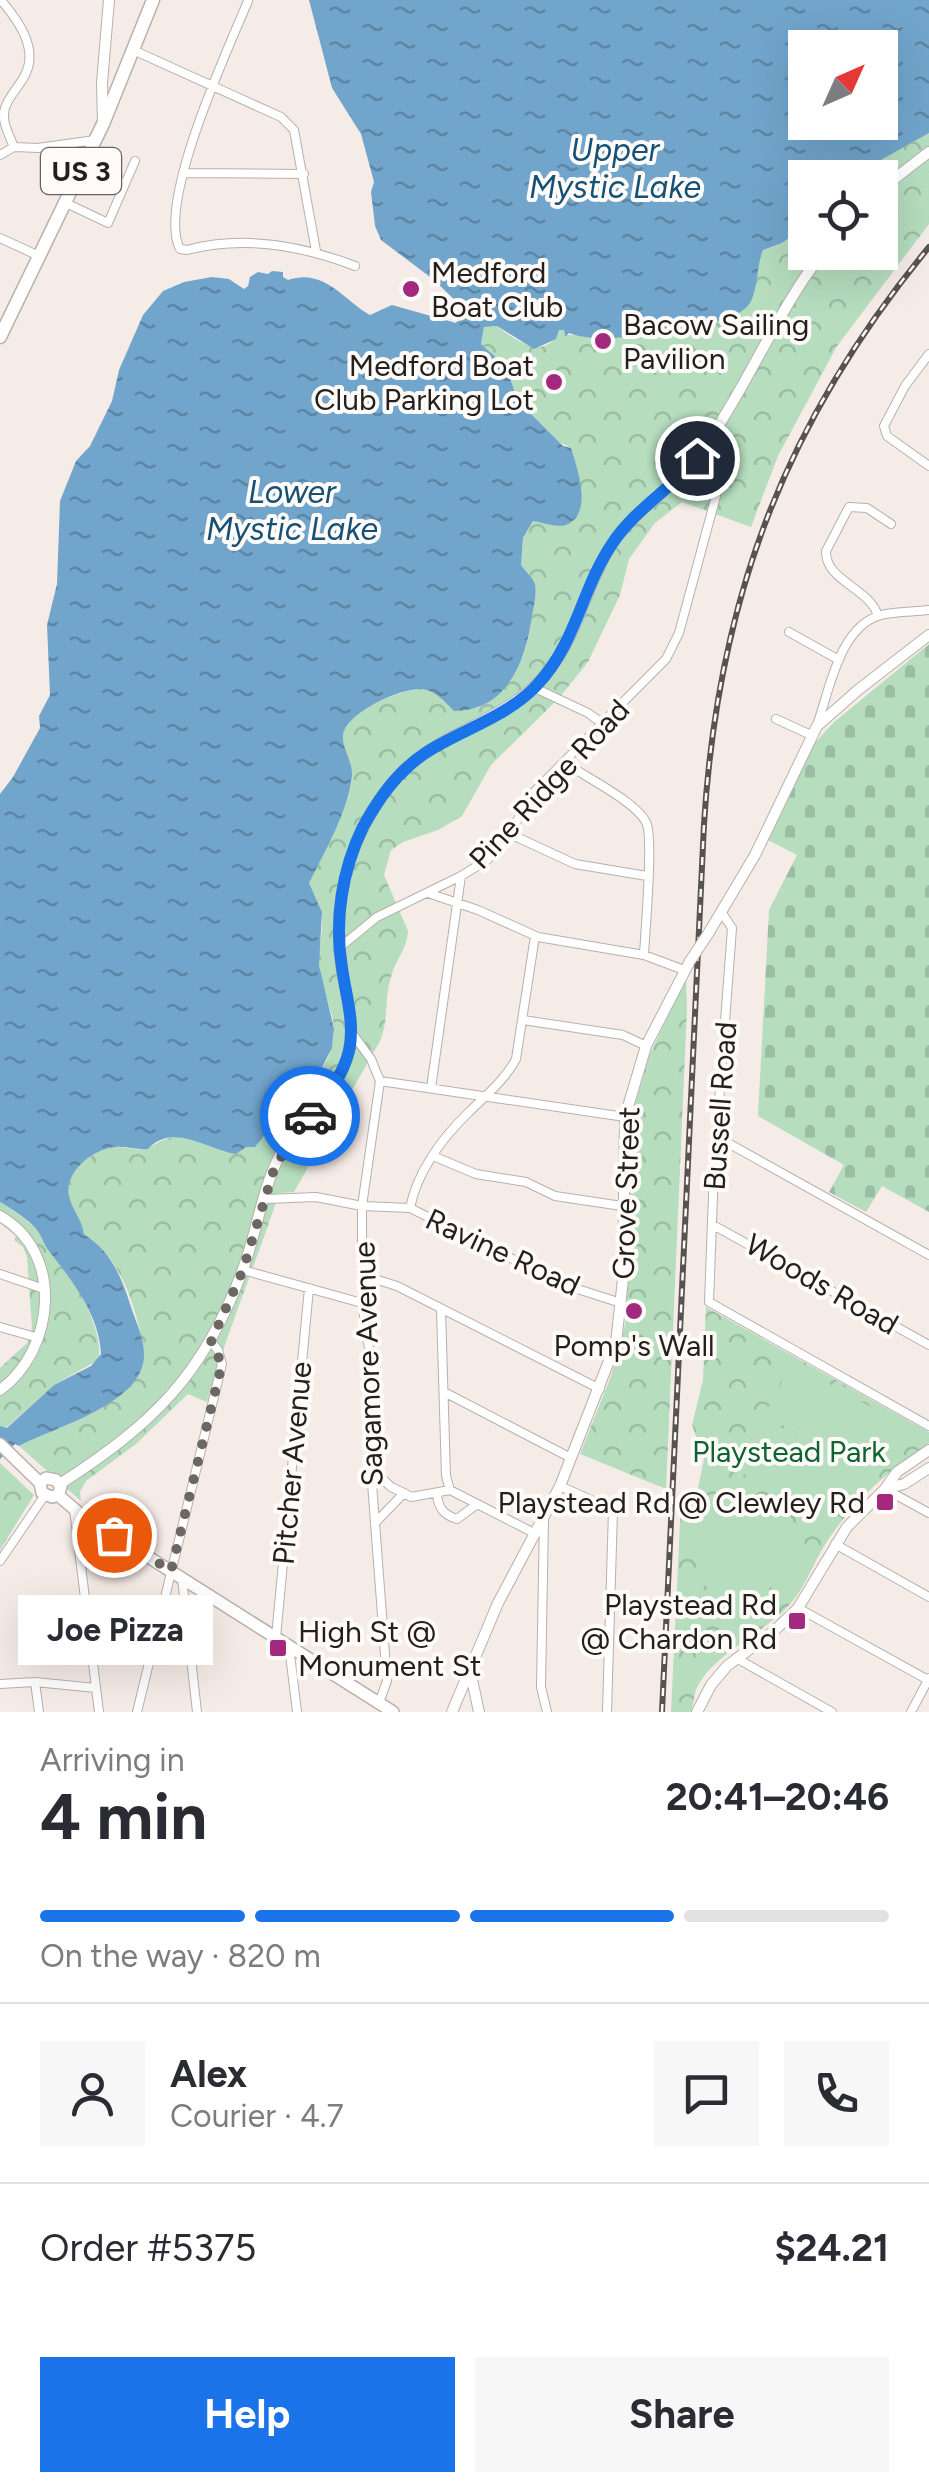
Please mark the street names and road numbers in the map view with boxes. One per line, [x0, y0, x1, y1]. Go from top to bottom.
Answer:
road number: US 3 [41, 148, 121, 194]
street label: Pine Ridge Road [461, 691, 637, 877]
street label: Bussell Road [696, 1020, 744, 1192]
street label: Grove Street [604, 1106, 648, 1280]
street label: Ravine Road [420, 1200, 586, 1304]
street label: Woods Road [739, 1225, 905, 1343]
street label: Sagamore Avenue [345, 1241, 391, 1487]
street label: Pitcher Avenue [265, 1360, 319, 1566]

